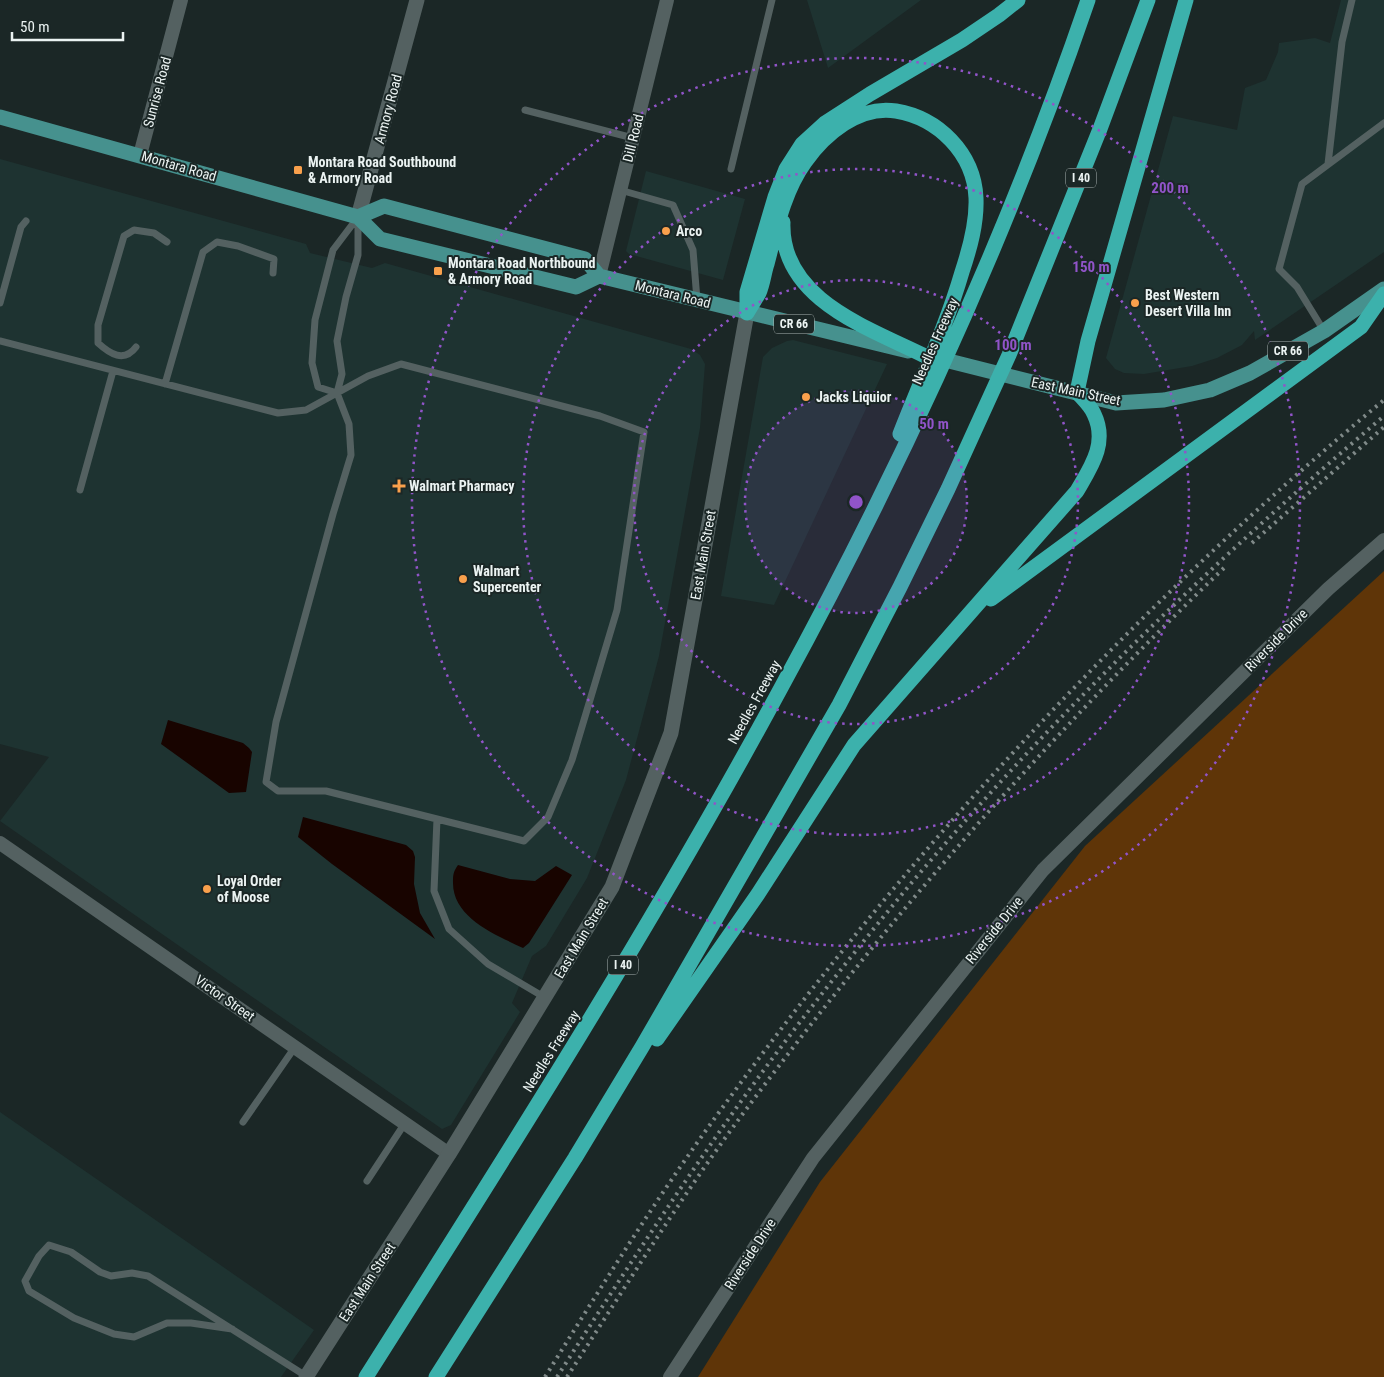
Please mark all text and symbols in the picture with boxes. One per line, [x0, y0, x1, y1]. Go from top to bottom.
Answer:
scale bar [12, 10, 124, 42]
text: 50 m [20, 18, 50, 36]
street label: Sunrise Road [140, 55, 174, 129]
street label: Armory Road [371, 72, 405, 146]
street label: Dill Road [619, 112, 647, 164]
street label: Montara Road [140, 148, 218, 184]
place label: Montara Road Southbound & Armory Road [308, 154, 456, 186]
marker: Montara Road Southbound & Armory Road [292, 164, 304, 176]
road number: I 40 [1066, 168, 1096, 188]
text: 200 m [1151, 179, 1189, 197]
place label: Arco [676, 223, 702, 239]
marker: Arco [660, 225, 672, 237]
place label: Montara Road Northbound & Armory Road [448, 255, 595, 287]
text: 150 m [1072, 258, 1110, 276]
marker: Montara Road Northbound & Armory Road [432, 265, 444, 277]
street label: Montara Road [634, 277, 712, 311]
place label: Best Western Desert Villa Inn [1145, 287, 1231, 319]
street label: Needles Freeway [909, 295, 961, 387]
marker: Best Western Desert Villa Inn [1129, 297, 1141, 309]
road number: CR 66 [774, 314, 814, 334]
text: 100 m [994, 336, 1032, 354]
road number: CR 66 [1268, 342, 1308, 361]
street label: East Main Street [1030, 374, 1122, 408]
place label: Jacks Liquior [816, 389, 892, 405]
marker: Jacks Liquior [800, 391, 812, 403]
text: 50 m [919, 415, 949, 433]
place label: Walmart Pharmacy [409, 478, 515, 494]
marker: Walmart Pharmacy [393, 480, 405, 492]
centre of rings [847, 493, 865, 511]
street label: East Main Street [687, 509, 719, 601]
place label: Walmart Supercenter [473, 563, 542, 595]
marker: Walmart Supercenter [457, 573, 469, 585]
street label: Riverside Drive [1241, 605, 1311, 675]
street label: Needles Freeway [724, 657, 784, 747]
place label: Loyal Order of Moose [217, 873, 282, 905]
marker: Loyal Order of Moose [201, 883, 213, 895]
street label: Riverside Drive [962, 893, 1026, 967]
street label: East Main Street [551, 895, 611, 981]
road number: I 40 [608, 956, 638, 974]
street label: Victor Street [192, 972, 258, 1024]
street label: Needles Freeway [519, 1007, 583, 1095]
street label: Riverside Drive [721, 1215, 779, 1293]
street label: East Main Street [336, 1240, 398, 1324]

